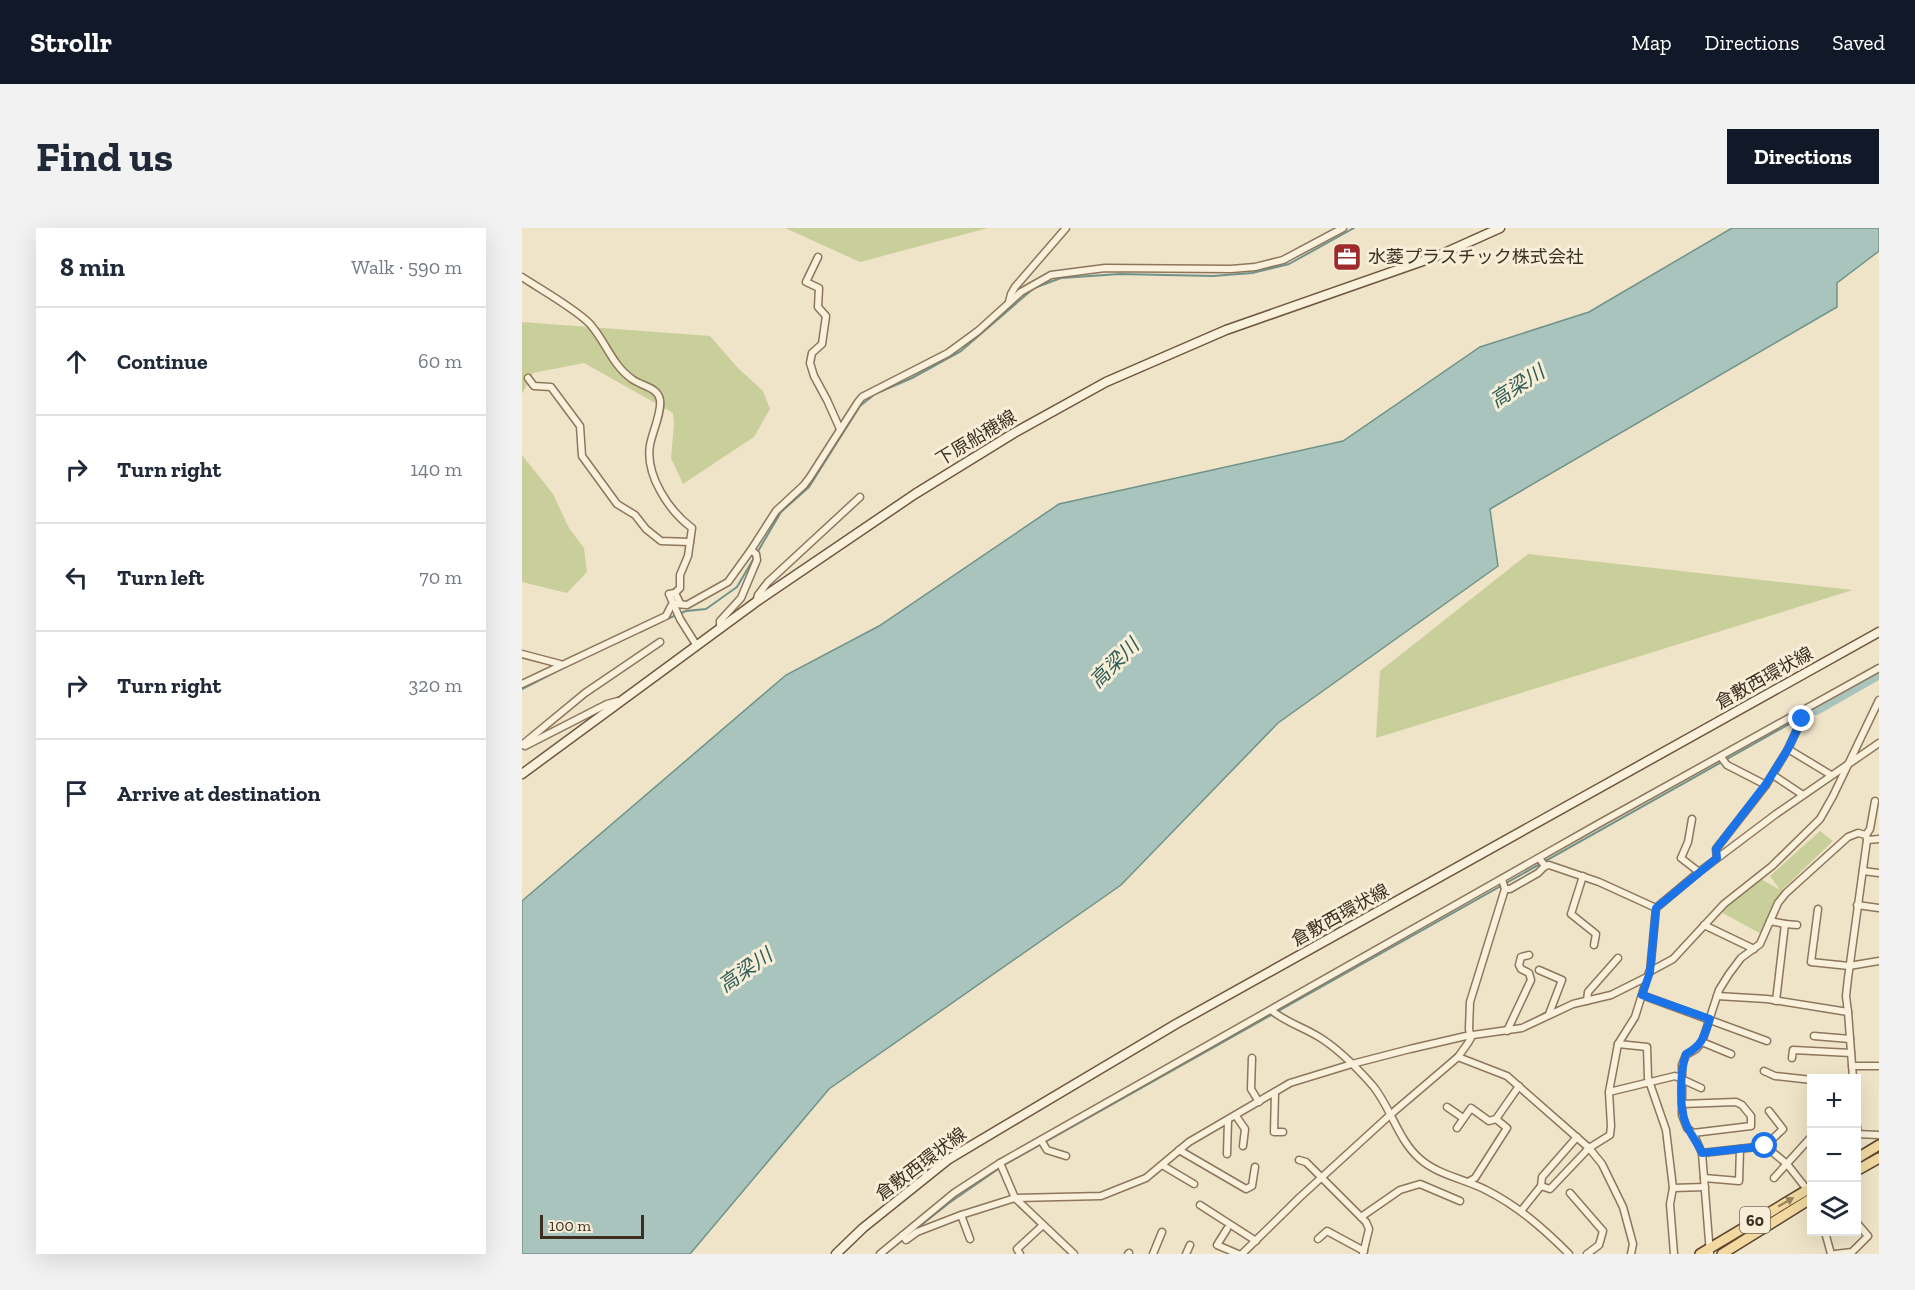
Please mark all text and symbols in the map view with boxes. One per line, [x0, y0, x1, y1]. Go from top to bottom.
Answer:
text: Strollr [30, 26, 112, 59]
text: Map [1632, 30, 1672, 55]
text: Directions [1705, 30, 1799, 55]
text: Saved [1832, 30, 1885, 55]
button: Directions [1727, 129, 1879, 184]
text: Find us [36, 131, 173, 182]
office icon: 水菱プラスチック株式会社 [1331, 241, 1363, 273]
place label: 水菱プラスチック株式会社 [1368, 246, 1584, 268]
text: 8 min [60, 251, 125, 283]
text: Walk · 590 m [351, 255, 462, 279]
icon: ahead [60, 345, 93, 378]
text: Continue [117, 348, 208, 375]
text: 60 m [418, 349, 462, 373]
water label: 高梁川 [1485, 359, 1550, 412]
street label: 下原船穂線 [932, 405, 1020, 471]
icon: right [60, 453, 93, 486]
text: Turn right [117, 456, 221, 483]
text: 140 m [410, 457, 462, 481]
icon: left [60, 561, 93, 594]
text: Turn left [117, 564, 204, 591]
text: 70 m [419, 565, 462, 589]
water label: 高梁川 [1084, 632, 1145, 693]
street label: 倉敷西環状線 [1711, 642, 1817, 714]
icon: right [60, 669, 93, 702]
text: Turn right [117, 672, 221, 699]
text: 320 m [409, 673, 462, 697]
route end [1788, 705, 1814, 731]
icon: arrive [60, 777, 93, 810]
text: Arrive at destination [117, 780, 320, 807]
street label: 倉敷西環状線 [1287, 879, 1393, 951]
water label: 高梁川 [714, 942, 778, 997]
map controls [1807, 1074, 1861, 1236]
button: + [1807, 1074, 1861, 1128]
street label: 倉敷西環状線 [871, 1123, 971, 1205]
button: − [1807, 1128, 1861, 1182]
route start [1751, 1132, 1777, 1158]
button: layers [1807, 1182, 1861, 1236]
one-way arrow [1778, 1197, 1795, 1207]
road number: 60 [1740, 1207, 1770, 1233]
scale bar [540, 1212, 644, 1240]
text: 100 m [549, 1216, 591, 1235]

